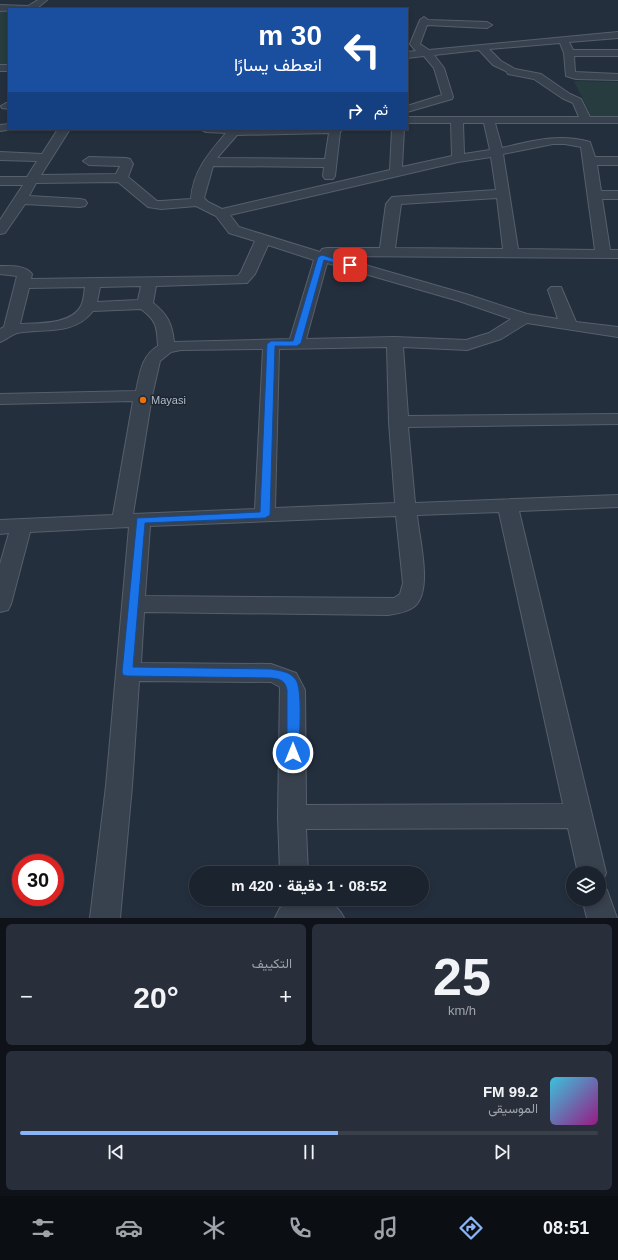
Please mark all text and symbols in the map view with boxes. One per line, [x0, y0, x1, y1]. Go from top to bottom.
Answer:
text: 30 m [258, 20, 322, 51]
icon: left [336, 24, 388, 76]
text: انعطف يسارًا [234, 55, 322, 75]
icon: right [344, 100, 366, 122]
text: ثم [374, 101, 388, 118]
pin [333, 248, 367, 282]
icon: arrive [339, 254, 361, 276]
place label: Mayasi [151, 394, 186, 406]
marker: Mayasi [138, 395, 148, 405]
position arrow [272, 732, 314, 774]
speed limit sign: 30 [12, 854, 64, 906]
map controls [566, 866, 606, 906]
button: layers [566, 866, 606, 906]
text: 08:52 · 1 دقيقة · 420 m [231, 877, 387, 894]
text: 25 [433, 948, 491, 1006]
text: التكييف [252, 956, 292, 971]
text: 20° [133, 981, 179, 1014]
text: − [20, 984, 33, 1009]
text: + [279, 984, 292, 1009]
text: km/h [448, 1003, 476, 1018]
text: 99.2 FM [483, 1083, 538, 1100]
text: الموسيقى [488, 1101, 538, 1116]
icon: previous [105, 1141, 127, 1163]
icon: pause [298, 1141, 320, 1163]
icon: next [491, 1141, 513, 1163]
icon: filters [29, 1214, 57, 1242]
icon: car [115, 1214, 143, 1242]
icon: climate [200, 1214, 228, 1242]
icon: phone [286, 1214, 314, 1242]
icon: music [372, 1214, 400, 1242]
icon: directions [457, 1214, 485, 1242]
text: 08:51 [543, 1218, 589, 1238]

